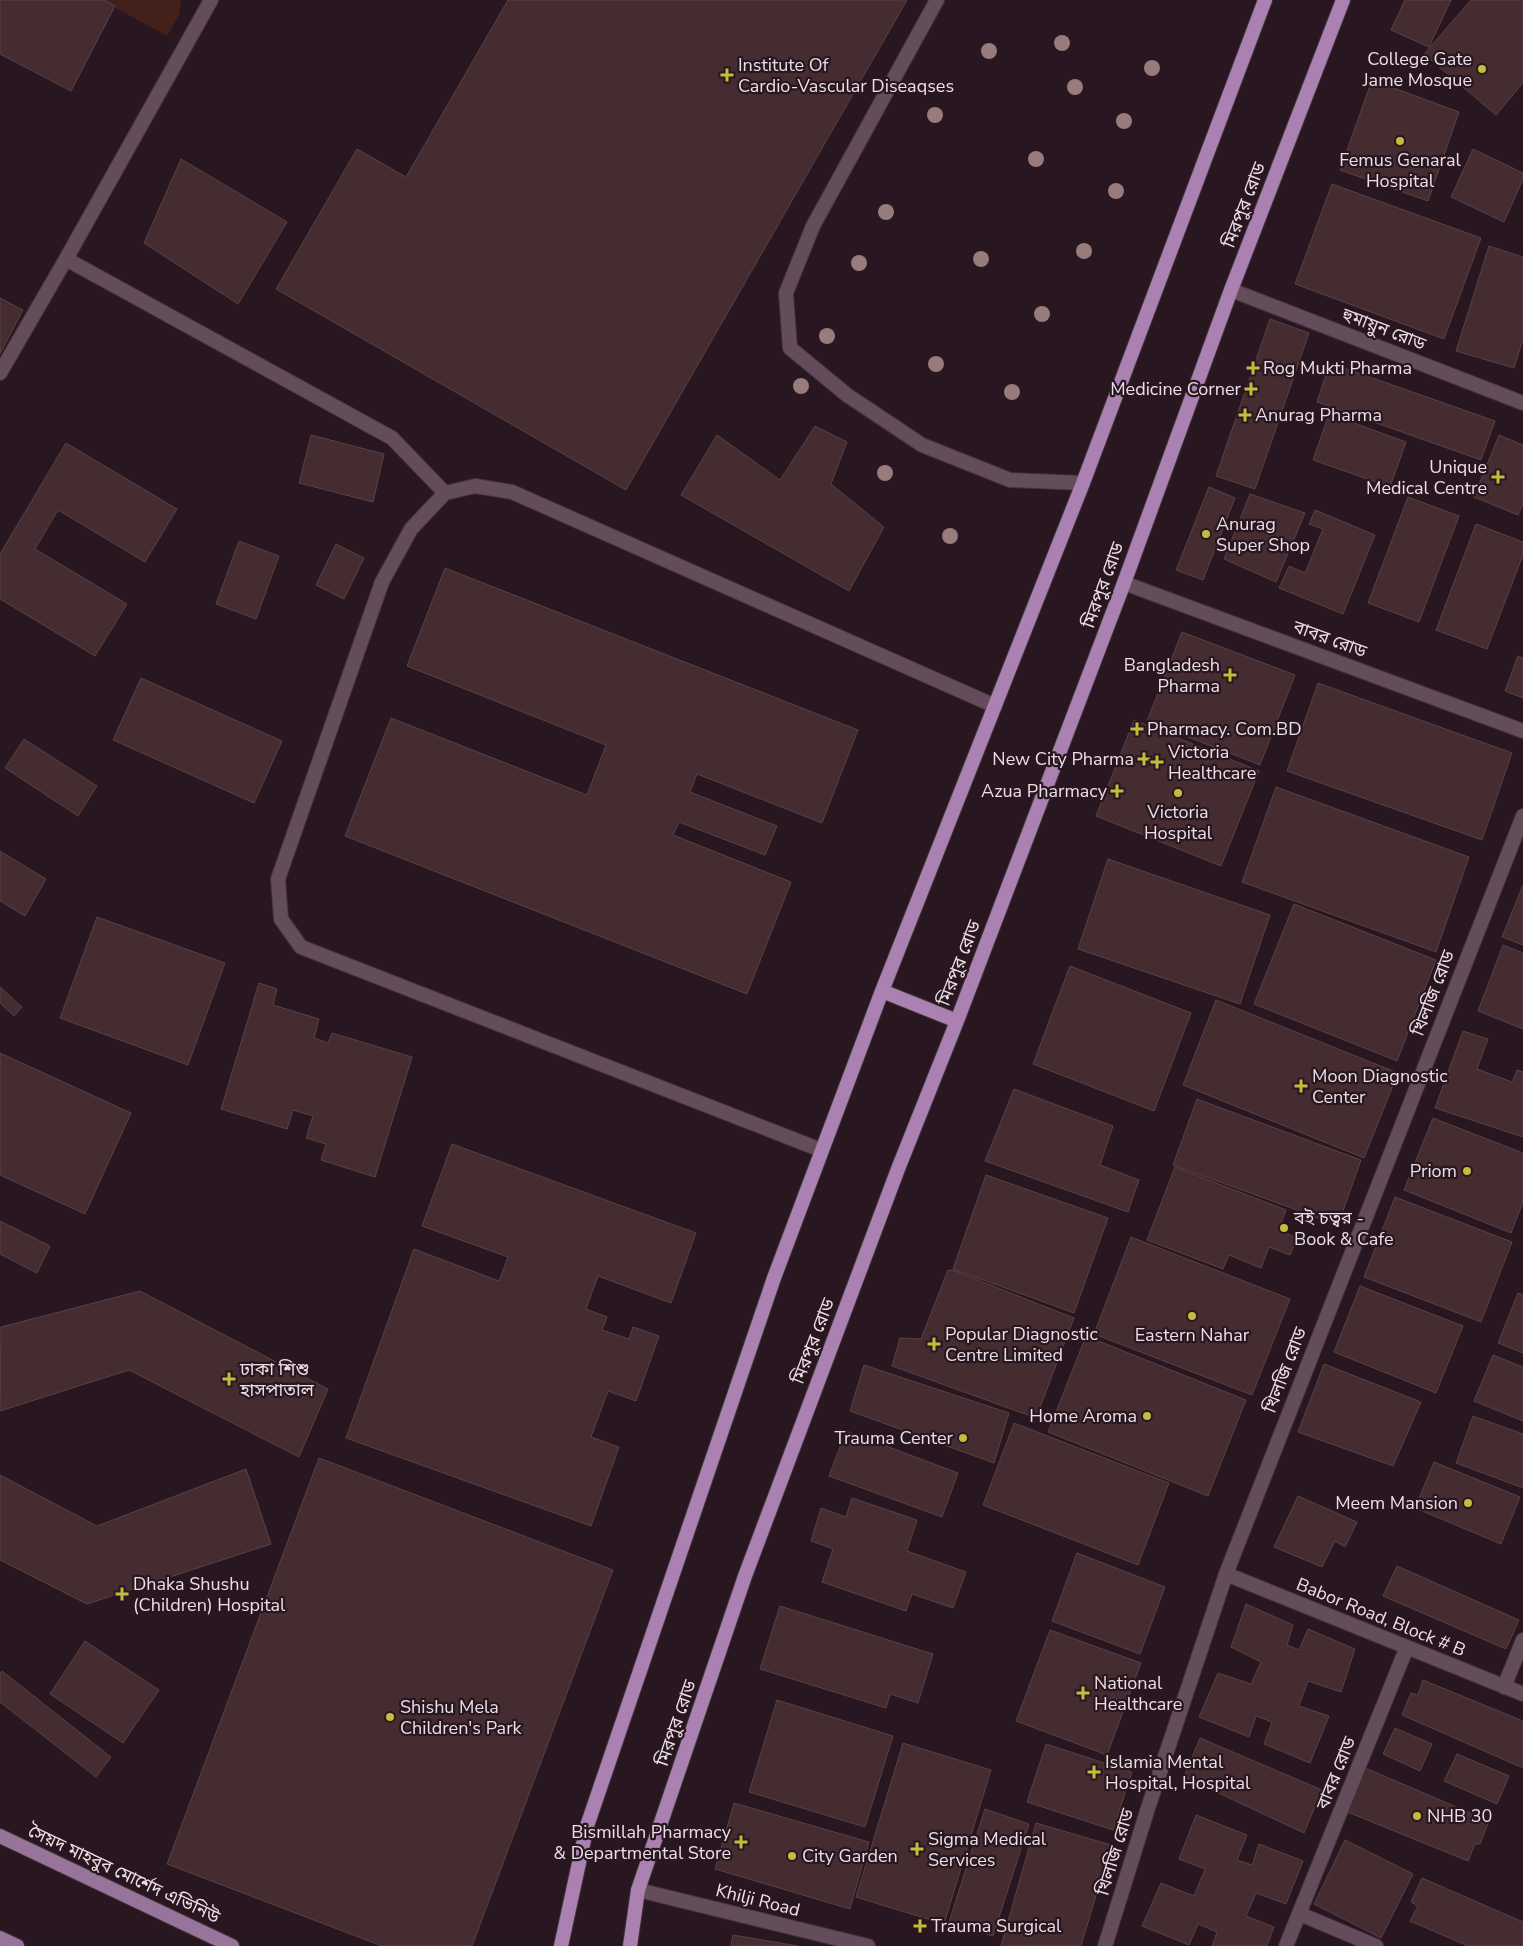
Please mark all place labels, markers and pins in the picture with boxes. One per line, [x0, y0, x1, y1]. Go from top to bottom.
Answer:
place label: College Gate Jame Mosque [1362, 47, 1472, 92]
place label: Institute Of Cardio-Vascular Diseaqses [738, 53, 954, 98]
marker: College Gate Jame Mosque [1476, 63, 1488, 75]
marker: Institute Of Cardio-Vascular Diseaqses [720, 68, 734, 82]
marker: Femus Genaral Hospital [1394, 135, 1406, 147]
place label: Femus Genaral Hospital [1339, 148, 1461, 193]
place label: Rog Mukti Pharma [1263, 356, 1412, 380]
marker: Rog Mukti Pharma [1247, 362, 1259, 374]
place label: Medicine Corner [1110, 377, 1242, 401]
marker: Medicine Corner [1245, 383, 1257, 395]
place label: Anurag Pharma [1255, 403, 1382, 427]
marker: Anurag Pharma [1239, 409, 1251, 421]
place label: Unique Medical Centre [1366, 455, 1487, 500]
marker: Unique Medical Centre [1491, 470, 1505, 484]
place label: Anurag Super Shop [1216, 512, 1310, 557]
marker: Anurag Super Shop [1200, 528, 1212, 540]
place label: Bangladesh Pharma [1124, 653, 1220, 698]
marker: Bangladesh Pharma [1224, 669, 1236, 681]
place label: Pharmacy. Com.BD [1147, 717, 1302, 741]
marker: Pharmacy. Com.BD [1131, 723, 1143, 735]
place label: Victoria Healthcare [1167, 740, 1256, 785]
place label: New City Pharma [992, 747, 1134, 771]
marker: New City Pharma [1138, 753, 1150, 765]
marker: Victoria Healthcare [1150, 755, 1164, 769]
place label: Azua Pharmacy [981, 779, 1108, 803]
marker: Azua Pharmacy [1111, 785, 1123, 797]
marker: Victoria Hospital [1172, 787, 1184, 799]
place label: Victoria Hospital [1144, 800, 1213, 845]
place label: Moon Diagnostic Center [1312, 1064, 1448, 1109]
marker: Moon Diagnostic Center [1294, 1079, 1308, 1093]
place label: Priom [1410, 1159, 1457, 1183]
marker: Priom [1461, 1165, 1473, 1177]
place label: বই চত্বর - Book & Cafe [1293, 1206, 1394, 1251]
marker: বই চত্বর - Book & Cafe [1278, 1222, 1290, 1234]
marker: Eastern Nahar [1186, 1310, 1198, 1322]
place label: Popular Diagnostic Centre Limited [945, 1322, 1098, 1367]
place label: Eastern Nahar [1135, 1323, 1250, 1347]
marker: Popular Diagnostic Centre Limited [927, 1337, 941, 1351]
place label: ঢাকা শিশু হাসপাতাল [239, 1357, 315, 1402]
marker: ঢাকা শিশু হাসপাতাল [222, 1372, 236, 1386]
place label: Home Aroma [1029, 1404, 1137, 1428]
marker: Home Aroma [1141, 1410, 1153, 1422]
place label: Trauma Center [834, 1426, 954, 1450]
marker: Trauma Center [957, 1432, 969, 1444]
place label: Meem Mansion [1335, 1491, 1458, 1515]
marker: Meem Mansion [1462, 1497, 1474, 1509]
place label: Dhaka Shushu (Children) Hospital [133, 1572, 286, 1617]
marker: Dhaka Shushu (Children) Hospital [115, 1587, 129, 1601]
place label: National Healthcare [1094, 1671, 1182, 1716]
marker: National Healthcare [1076, 1686, 1090, 1700]
place label: Shishu Mela Children's Park [400, 1695, 523, 1740]
marker: Shishu Mela Children's Park [384, 1711, 396, 1723]
place label: Islamia Mental Hospital, Hospital [1105, 1750, 1251, 1795]
marker: Islamia Mental Hospital, Hospital [1087, 1765, 1101, 1779]
place label: NHB 30 [1427, 1804, 1492, 1828]
marker: NHB 30 [1411, 1810, 1423, 1822]
place label: Bismillah Pharmacy & Departmental Store [554, 1820, 732, 1865]
place label: Sigma Medical Services [928, 1827, 1047, 1872]
marker: Bismillah Pharmacy & Departmental Store [735, 1836, 747, 1848]
marker: Sigma Medical Services [910, 1842, 924, 1856]
place label: City Garden [802, 1844, 898, 1868]
marker: City Garden [786, 1850, 798, 1862]
place label: Trauma Surgical [931, 1914, 1062, 1938]
marker: Trauma Surgical [913, 1919, 927, 1933]

